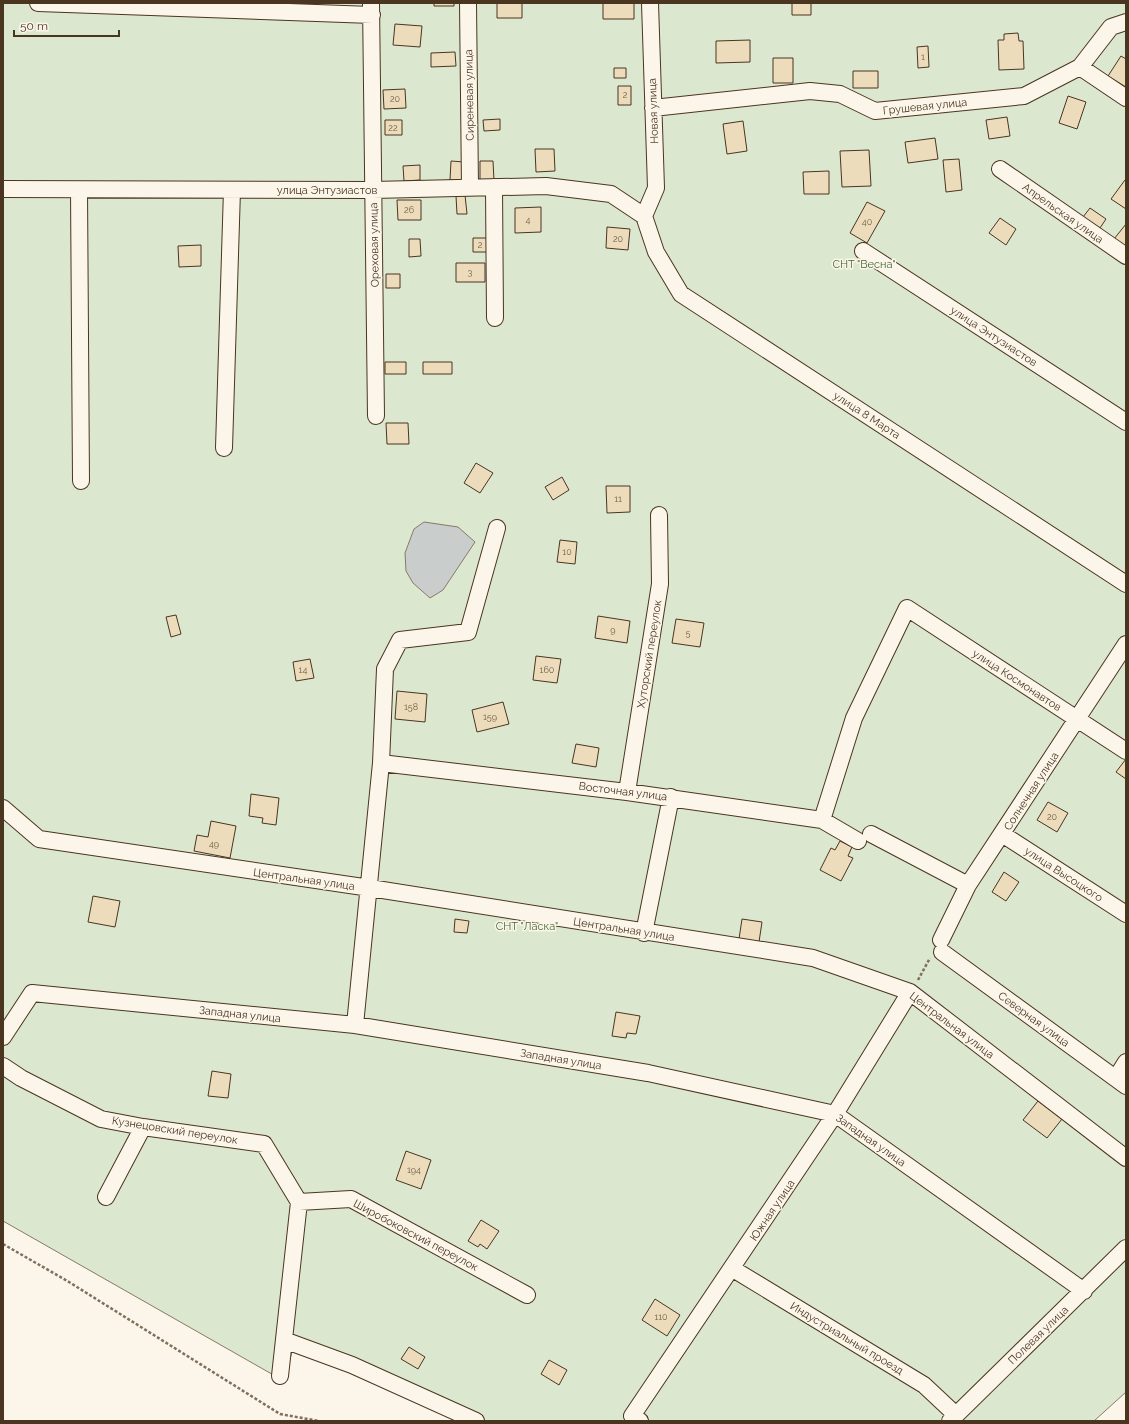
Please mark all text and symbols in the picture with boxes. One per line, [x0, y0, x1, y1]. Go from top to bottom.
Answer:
scale bar [14, 12, 119, 38]
text: 50 m [20, 19, 48, 33]
street label: Сиреневая улица [462, 49, 477, 141]
house number: 1 [921, 52, 925, 62]
street label: Новая улица [646, 78, 661, 144]
house number: 2 [623, 90, 628, 100]
house number: 20 [390, 94, 401, 104]
street label: Грушевая улица [882, 96, 968, 117]
house number: 22 [388, 123, 398, 133]
street label: Апрельская улица [1020, 181, 1106, 246]
street label: улица Энтузиастов [277, 184, 377, 197]
street label: Ореховая улица [367, 203, 382, 287]
house number: 26 [404, 205, 415, 215]
house number: 4 [526, 215, 531, 225]
house number: 40 [862, 217, 873, 227]
house number: 20 [613, 234, 624, 244]
house number: 2 [478, 240, 483, 250]
park label: СНТ "Весна" [832, 258, 896, 271]
house number: 3 [468, 267, 473, 277]
street label: улица Энтузиастов [948, 304, 1040, 369]
street label: улица 8 Марта [831, 389, 902, 442]
house number: 11 [614, 494, 622, 504]
house number: 10 [562, 547, 572, 557]
street label: Хуторский переулок [635, 599, 665, 709]
house number: 9 [610, 625, 616, 635]
house number: 5 [686, 628, 691, 638]
street label: улица Космонавтов [970, 647, 1064, 714]
house number: 14 [299, 665, 307, 675]
house number: 160 [540, 665, 555, 675]
house number: 158 [404, 702, 418, 712]
house number: 159 [483, 712, 497, 722]
street label: Солнечная улица [1001, 750, 1062, 833]
street label: Восточная улица [578, 780, 668, 803]
house number: 20 [1047, 812, 1058, 822]
house number: 49 [209, 839, 219, 849]
street label: улица Высоцкого [1022, 844, 1106, 905]
street label: Центральная улица [252, 866, 356, 893]
street label: Центральная улица [572, 915, 675, 944]
park label: СНТ "Ласка" [496, 920, 558, 933]
street label: Центральная улица [907, 989, 996, 1061]
street label: Северная улица [996, 989, 1072, 1050]
street label: Западная улица [198, 1004, 282, 1025]
street label: Западная улица [519, 1047, 603, 1072]
street label: Западная улица [833, 1111, 908, 1169]
street label: Кузнецовский переулок [111, 1114, 239, 1147]
house number: 194 [407, 1165, 421, 1175]
street label: Южная улица [747, 1177, 798, 1243]
street label: Широбоковский переулок [351, 1197, 481, 1274]
street label: Индустриальный проезд [788, 1299, 906, 1378]
street label: Полевая улица [1006, 1303, 1071, 1367]
house number: 110 [654, 1312, 668, 1322]

